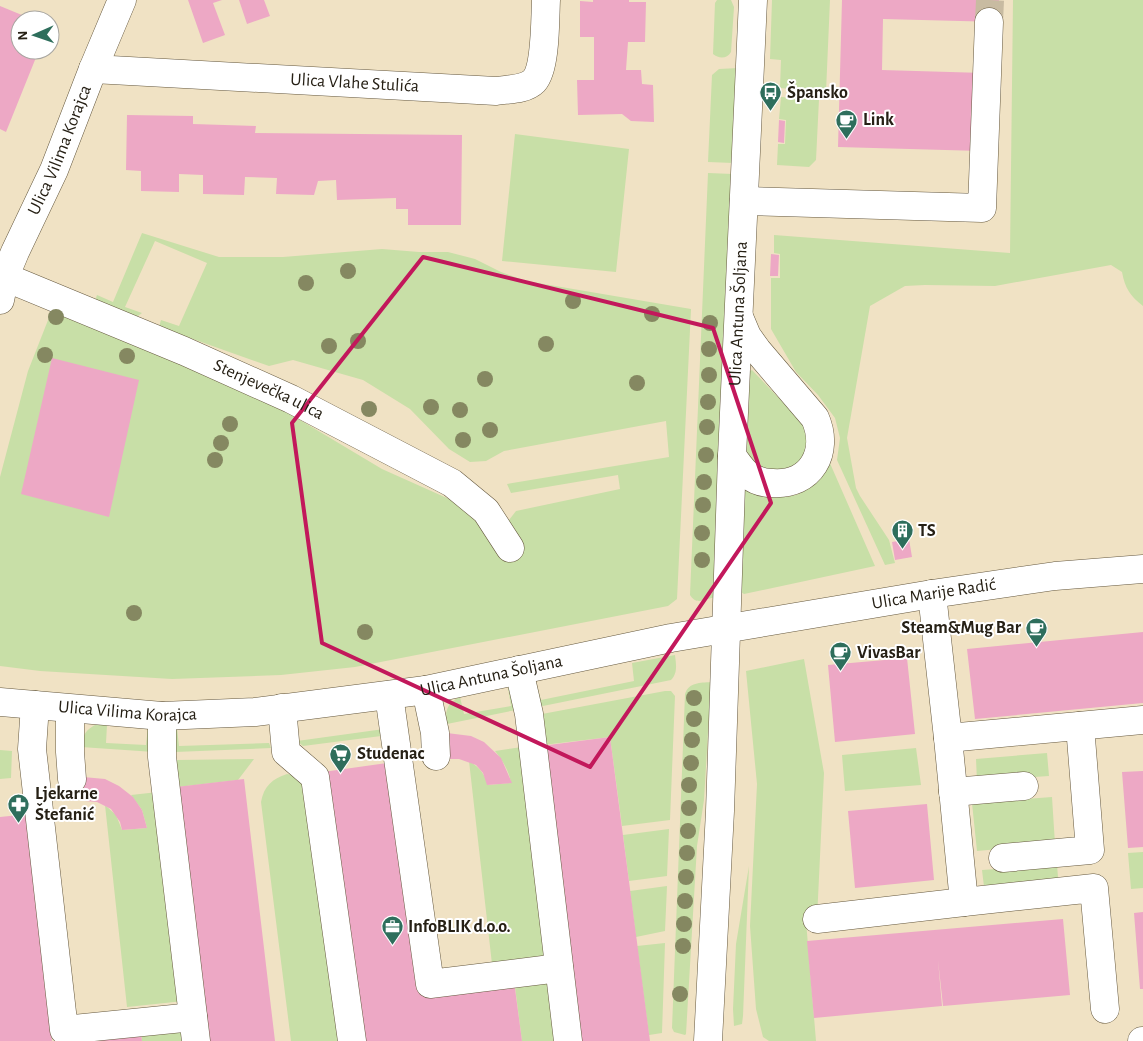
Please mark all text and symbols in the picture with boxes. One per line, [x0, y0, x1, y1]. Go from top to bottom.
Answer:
north arrow [10, 10, 60, 60]
text: N [16, 30, 30, 41]
street label: Ulica Vlahe Stulića [290, 71, 419, 96]
bus stop icon: Špansko [759, 81, 783, 112]
place label: Špansko [787, 81, 848, 102]
street label: Ulica Vilima Korajca [25, 83, 95, 218]
cafe icon: Link [835, 108, 859, 139]
place label: Link [863, 111, 894, 129]
street label: Ulica Antuna Šoljana [726, 241, 751, 387]
street label: Stenjevečka ulica [211, 356, 327, 423]
building icon: TS [890, 519, 914, 550]
place label: TS [918, 522, 936, 540]
street label: Ulica Marije Radić [871, 576, 997, 613]
cafe icon: Steam&Mug Bar [1025, 616, 1049, 647]
place label: Steam&Mug Bar [901, 619, 1022, 637]
cafe icon: VivasBar [829, 641, 853, 672]
place label: VivasBar [857, 644, 921, 662]
street label: Ulica Antuna Šoljana [419, 652, 564, 700]
street label: Ulica Vilima Korajca [57, 698, 197, 725]
supermarket icon: Studenac [329, 742, 353, 773]
place label: Studenac [357, 745, 425, 763]
place label: Ljekarne Štefanić [35, 785, 98, 824]
pharmacy icon: Ljekarne Štefanić [7, 792, 31, 823]
office icon: InfoBLIK d.o.o. [380, 915, 404, 946]
place label: InfoBLIK d.o.o. [408, 918, 511, 936]

